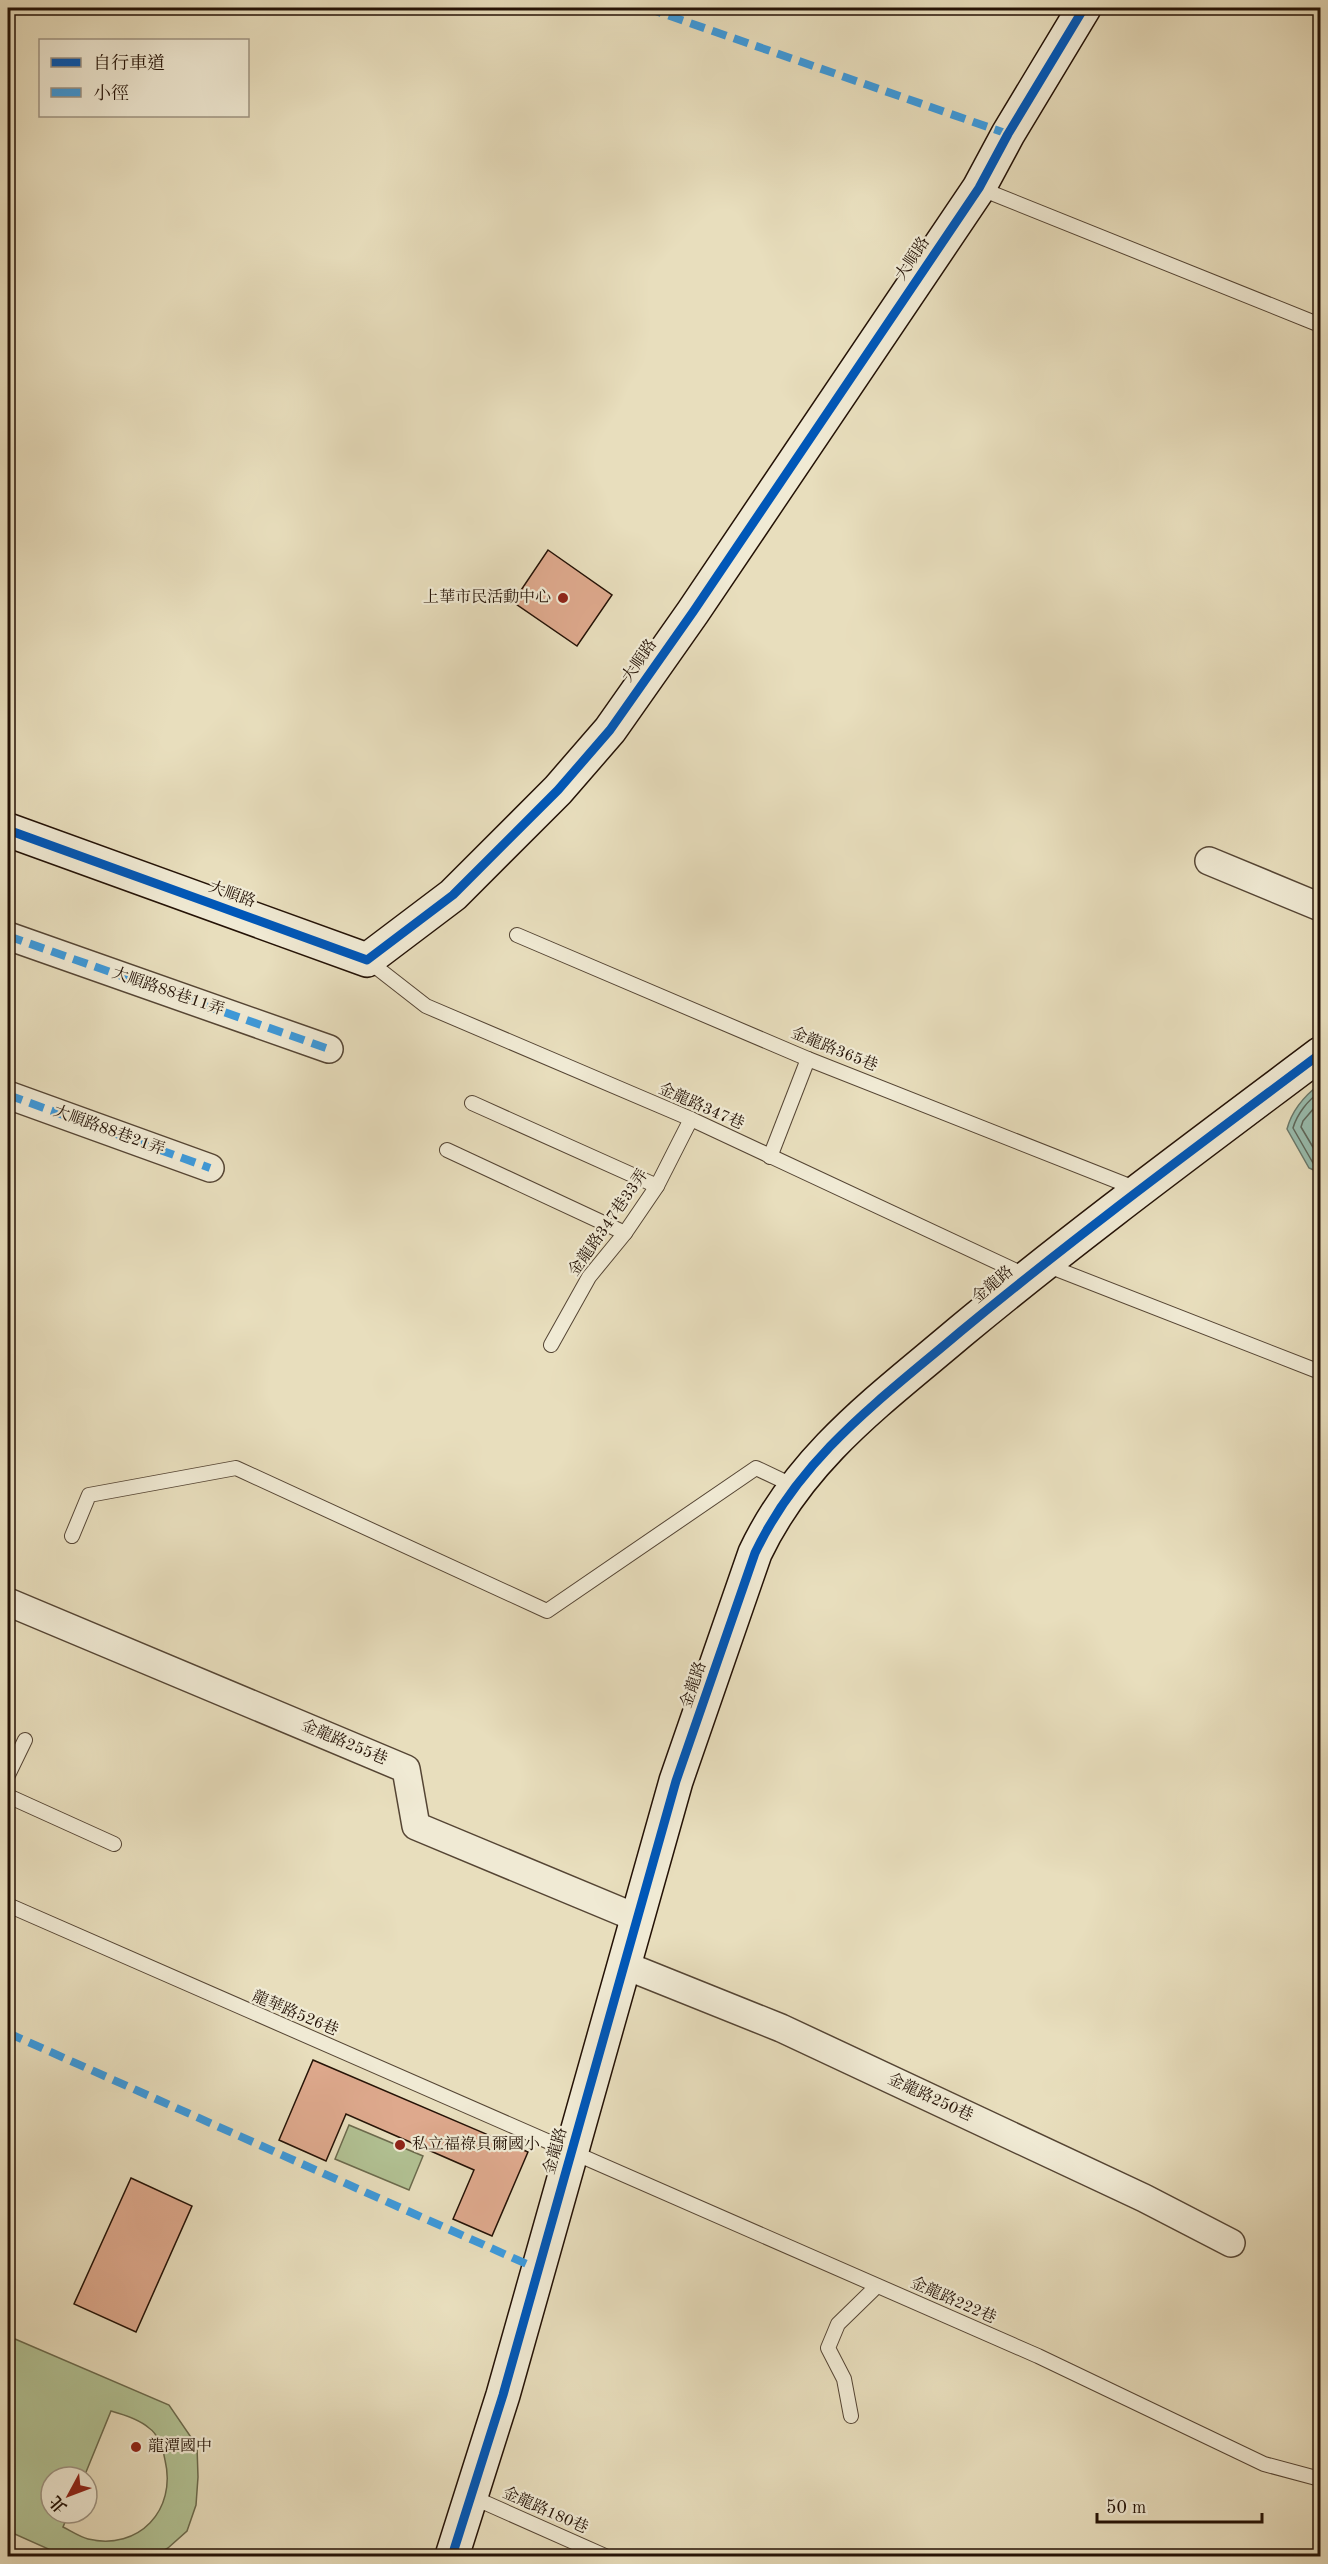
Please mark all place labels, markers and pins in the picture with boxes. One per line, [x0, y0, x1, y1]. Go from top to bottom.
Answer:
place label: 上華市民活動中心 [423, 588, 551, 606]
marker: 上華市民活動中心 [556, 591, 570, 605]
place label: 私立福祿貝爾國小 [412, 2135, 540, 2153]
marker: 私立福祿貝爾國小 [393, 2138, 407, 2152]
place label: 龍潭國中 [148, 2437, 212, 2455]
marker: 龍潭國中 [129, 2440, 143, 2454]

